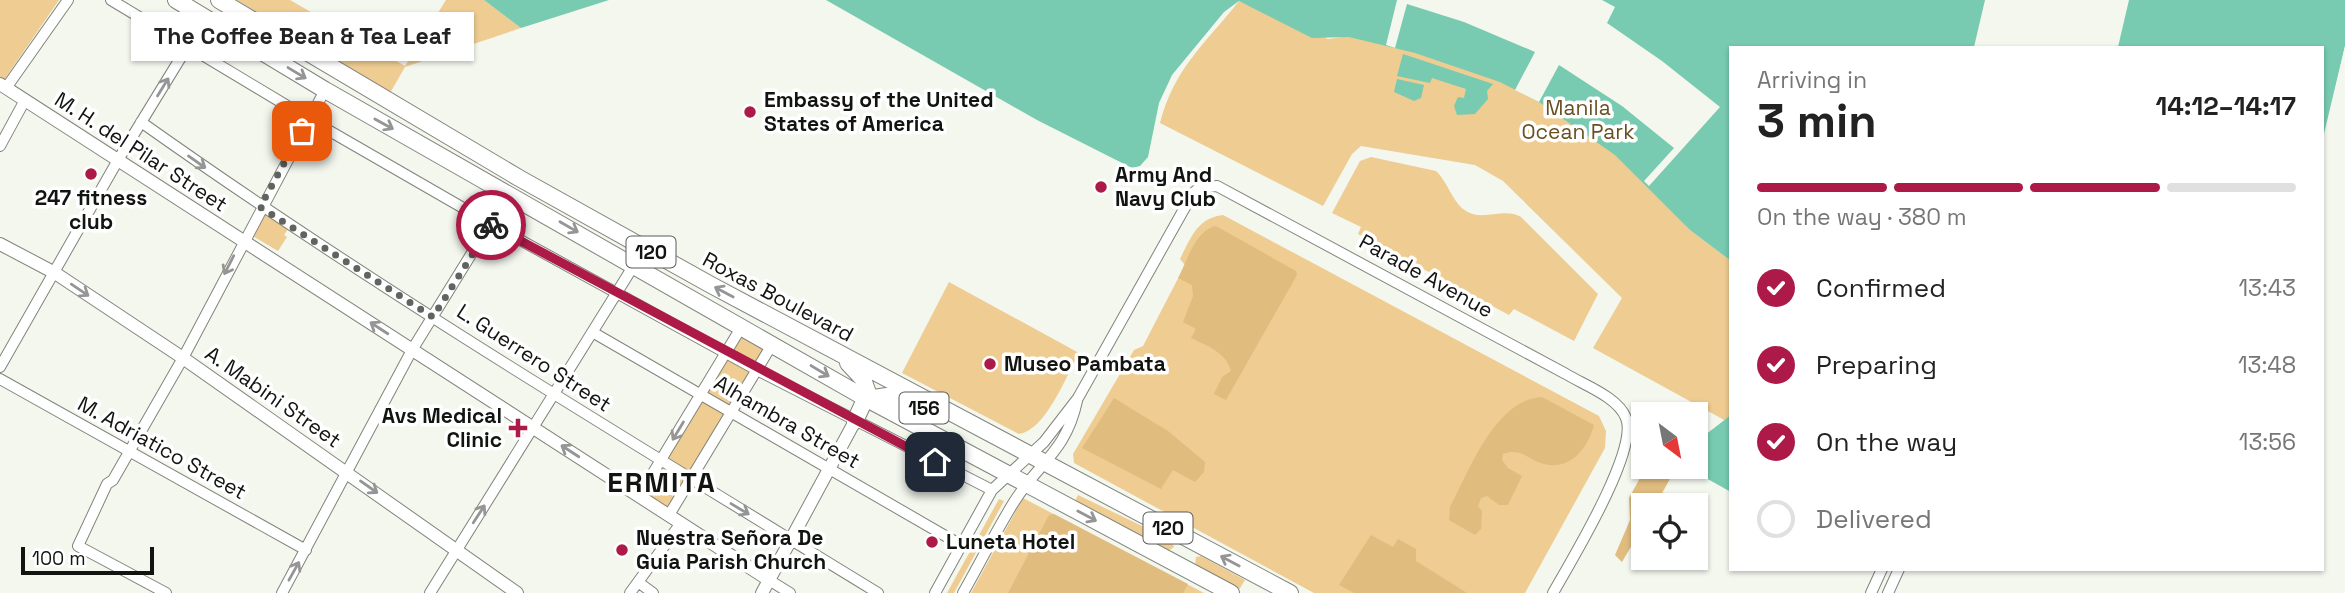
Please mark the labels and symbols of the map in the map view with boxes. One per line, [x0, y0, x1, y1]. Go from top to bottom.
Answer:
callout: The Coffee Bean & Tea Leaf [131, 12, 474, 61]
one-way arrow [286, 67, 306, 81]
one-way arrow [156, 78, 170, 98]
street label: M. H. del Pilar Street [50, 86, 233, 218]
place label: Embassy of the United States of America [764, 86, 994, 137]
park label: Manila Ocean Park [1521, 94, 1635, 145]
pin [272, 101, 332, 161]
marker: Embassy of the United States of America [742, 104, 758, 120]
one-way arrow [374, 117, 394, 131]
one-way arrow [187, 155, 206, 169]
place label: Army And Navy Club [1115, 161, 1216, 212]
marker: 247 fitness club [83, 166, 99, 182]
marker: Army And Navy Club [1093, 179, 1109, 195]
place label: 247 fitness club [35, 184, 147, 235]
courier [456, 190, 526, 260]
one-way arrow [558, 220, 578, 234]
street label: Parade Avenue [1355, 228, 1498, 323]
road number: 120 [626, 236, 676, 268]
street label: Roxas Boulevard [698, 245, 858, 348]
one-way arrow [222, 255, 236, 275]
one-way arrow [70, 283, 90, 297]
one-way arrow [714, 285, 734, 299]
street label: L. Guerrero Street [452, 298, 617, 418]
one-way arrow [369, 321, 389, 335]
street label: A. Mabini Street [200, 340, 346, 453]
place label: Museo Pambata [1004, 350, 1166, 377]
marker: Museo Pambata [982, 356, 998, 372]
one-way arrow [809, 365, 829, 379]
street label: Alhambra Street [709, 369, 865, 474]
street label: M. Adriatico Street [73, 390, 251, 505]
road number: 156 [900, 392, 948, 424]
place label: Avs Medical Clinic [382, 402, 502, 453]
north arrow [1631, 402, 1708, 480]
marker: Avs Medical Clinic [508, 418, 528, 438]
one-way arrow [671, 420, 685, 440]
pin [905, 432, 965, 492]
one-way arrow [561, 444, 580, 458]
district label: ERMITA [607, 464, 717, 500]
one-way arrow [360, 480, 379, 495]
one-way arrow [730, 502, 750, 516]
one-way arrow [473, 505, 487, 525]
one-way arrow [1076, 509, 1096, 523]
road number: 120 [1144, 512, 1192, 544]
place label: Nuestra Señora De Guia Parish Church [636, 524, 826, 575]
place label: Luneta Hotel [946, 528, 1075, 555]
marker: Luneta Hotel [924, 534, 940, 550]
marker: Nuestra Señora De Guia Parish Church [614, 542, 630, 558]
scale bar [21, 544, 154, 576]
one-way arrow [1220, 554, 1241, 567]
one-way arrow [287, 562, 301, 582]

